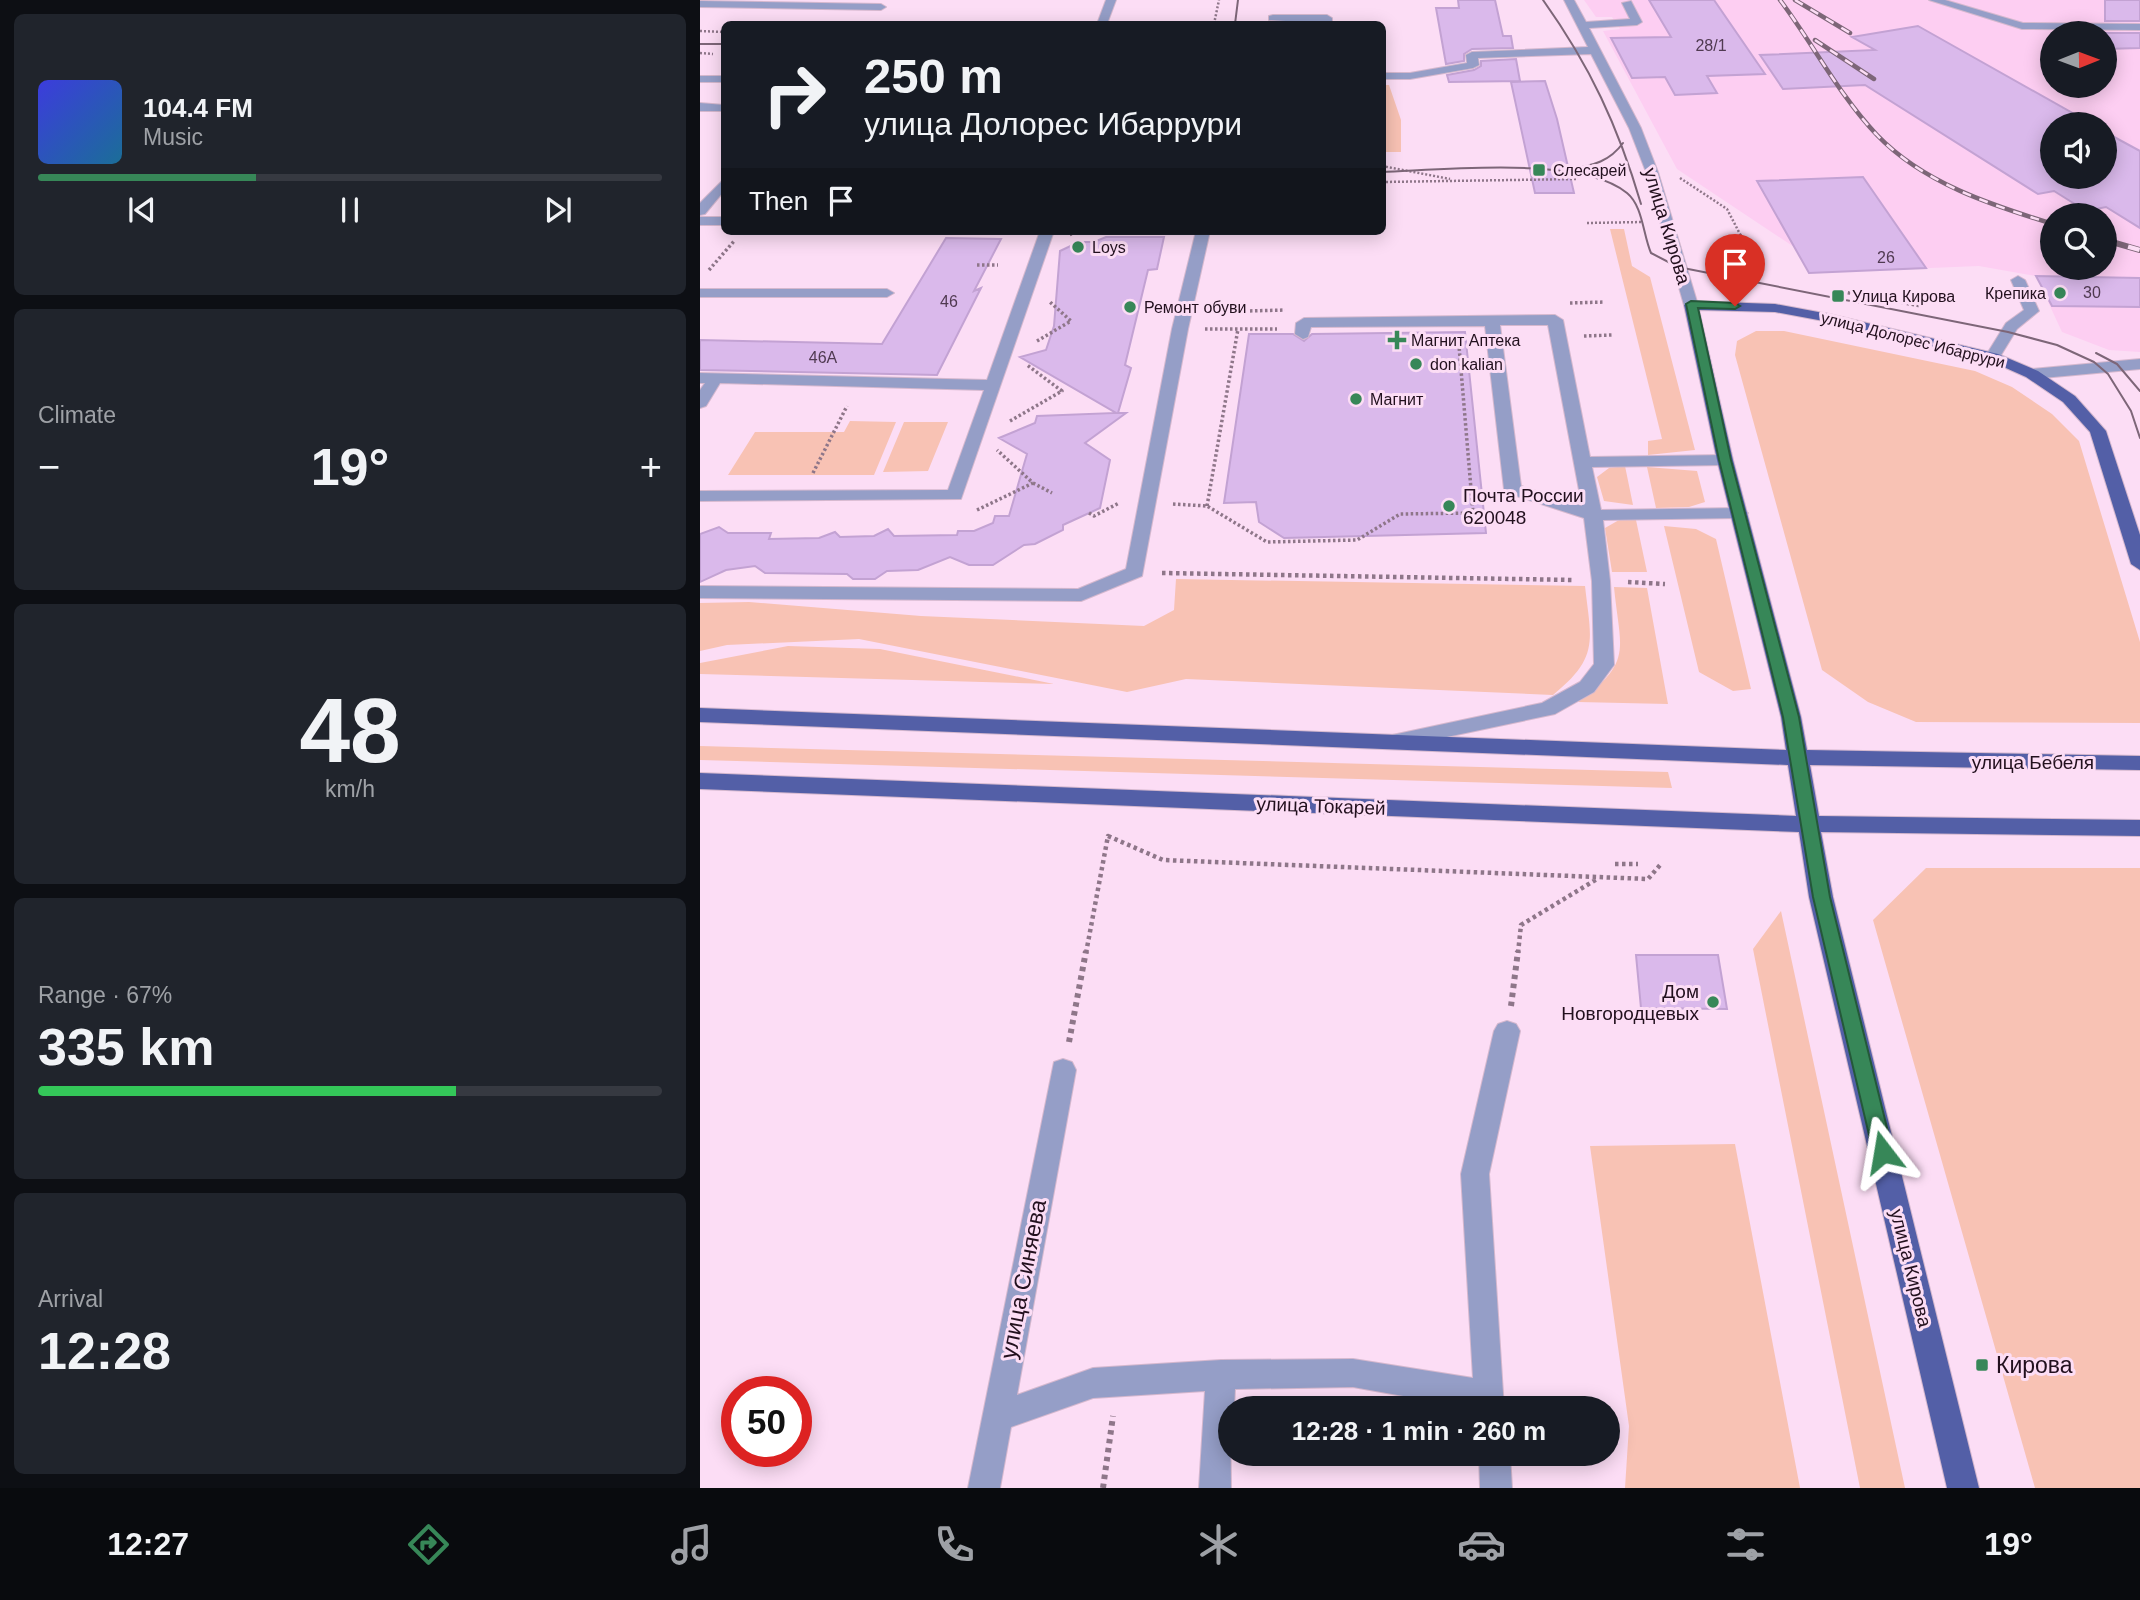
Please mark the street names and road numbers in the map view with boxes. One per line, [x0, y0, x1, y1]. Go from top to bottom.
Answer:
street label: улица Кирова [1639, 165, 1695, 287]
street label: улица Долорес Ибаррури [1819, 309, 2007, 371]
street label: улица Бебеля [1972, 752, 2094, 773]
street label: улица Токарей [1256, 793, 1386, 819]
street label: улица Синяева [995, 1197, 1051, 1361]
street label: улица Кирова [1886, 1207, 1936, 1330]

